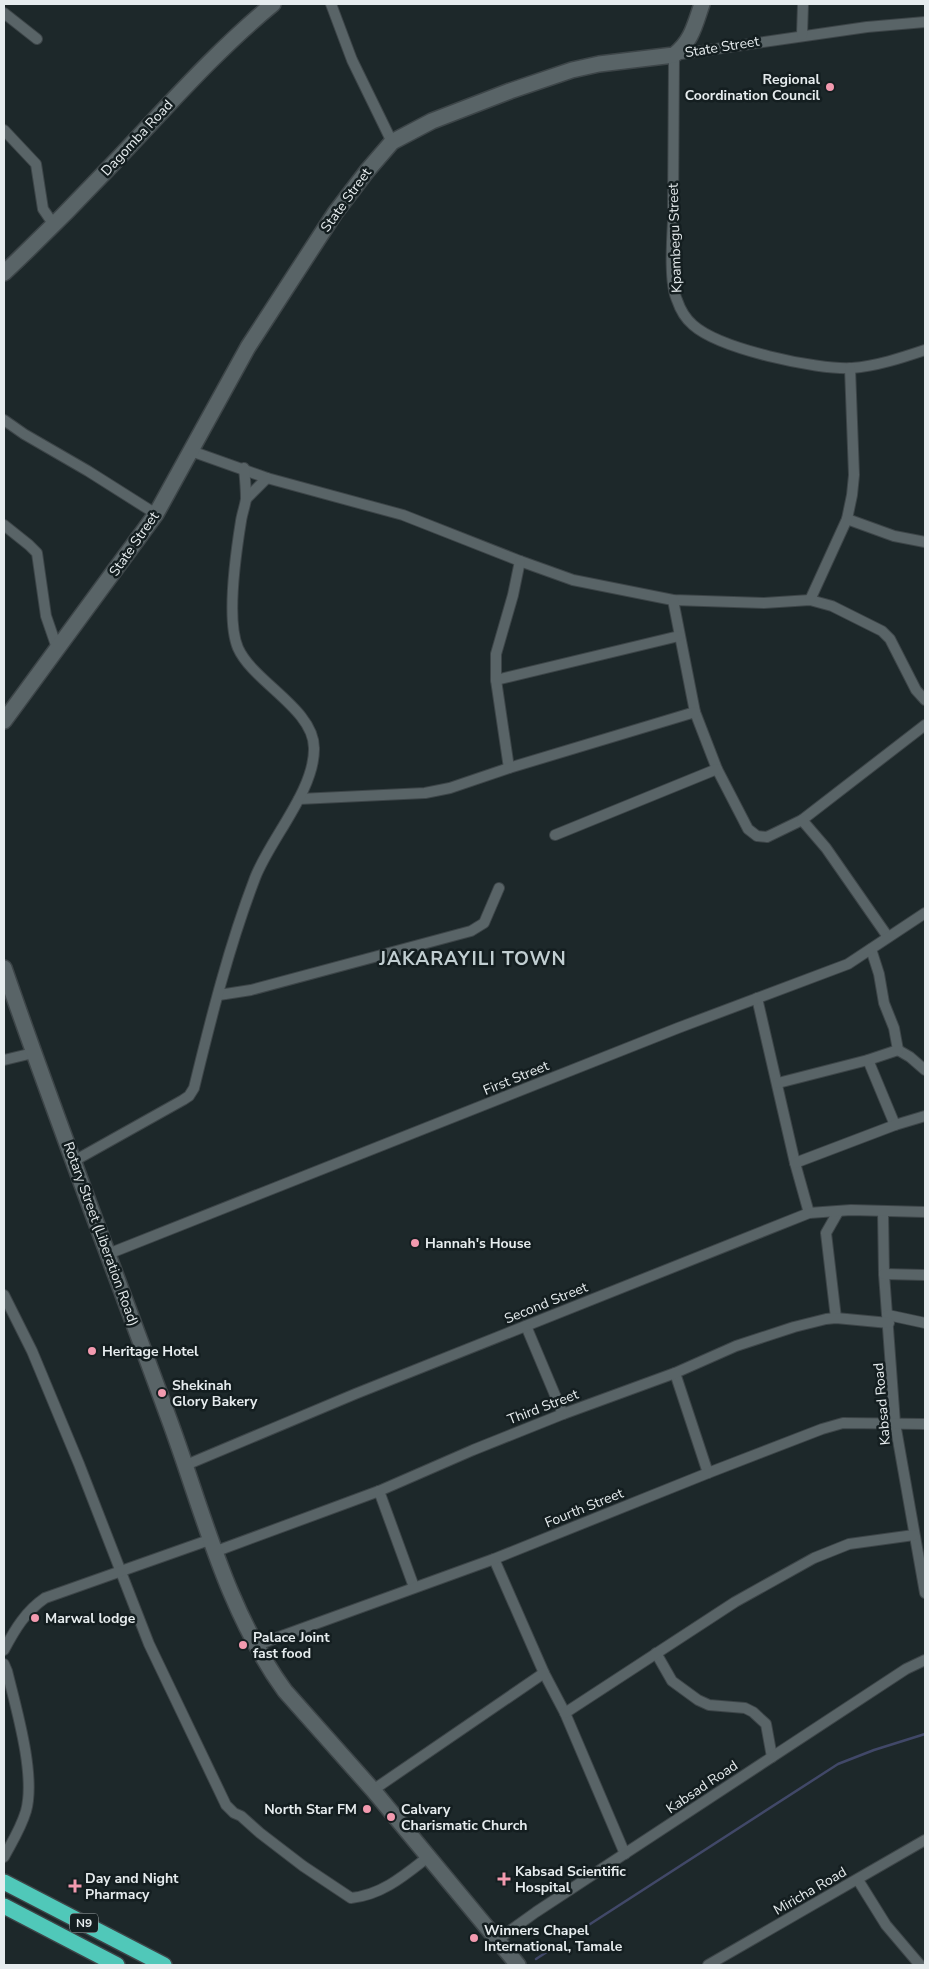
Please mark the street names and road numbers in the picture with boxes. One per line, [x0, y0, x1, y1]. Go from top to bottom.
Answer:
street label: State Street [683, 32, 761, 62]
street label: Dagomba Road [97, 96, 177, 180]
street label: State Street [316, 164, 376, 236]
street label: Kpambegu Street [664, 183, 686, 293]
street label: State Street [105, 508, 163, 580]
street label: First Street [480, 1056, 552, 1100]
street label: Rotary Street (Liberation Road) [59, 1139, 143, 1329]
street label: Second Street [502, 1278, 590, 1328]
street label: Kabsad Road [869, 1362, 895, 1446]
street label: Third Street [505, 1385, 581, 1429]
street label: Fourth Street [542, 1484, 626, 1532]
street label: Kabsad Road [662, 1756, 742, 1818]
street label: Miricha Road [770, 1862, 850, 1920]
road number: N9 [70, 1914, 98, 1932]

